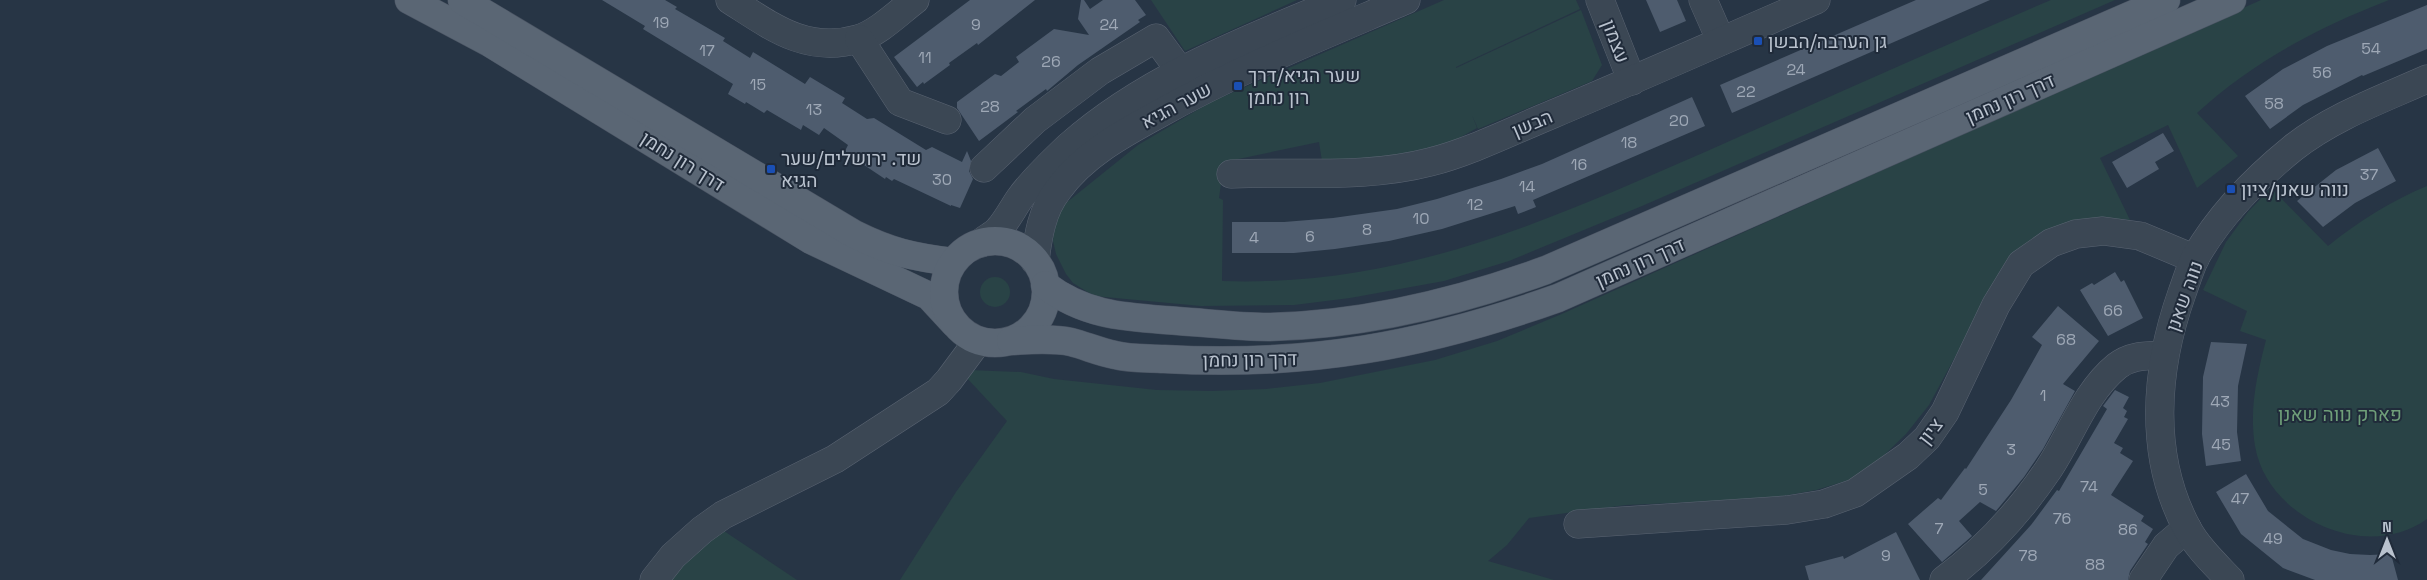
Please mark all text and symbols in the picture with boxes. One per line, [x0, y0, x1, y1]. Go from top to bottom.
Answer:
house number: 19 [653, 12, 669, 33]
house number: 9 [971, 14, 981, 35]
house number: 24 [1099, 14, 1119, 35]
street label: עצמון [1596, 16, 1635, 66]
place label: גן הערבה/הבשן [1768, 29, 1887, 54]
marker: גן הערבה/הבשן [1752, 35, 1764, 47]
house number: 54 [2361, 38, 2381, 59]
house number: 17 [699, 40, 715, 61]
house number: 11 [918, 47, 932, 68]
house number: 26 [1041, 51, 1061, 72]
house number: 24 [1786, 59, 1806, 80]
house number: 56 [2312, 62, 2332, 83]
place label: שער הגיא/דרך רון נחמן [1248, 63, 1360, 110]
street label: דרך רון נחמן [1962, 68, 2059, 129]
house number: 15 [750, 74, 766, 95]
street label: שער הגיא [1136, 76, 1216, 134]
marker: שער הגיא/דרך רון נחמן [1232, 80, 1244, 92]
house number: 22 [1736, 81, 1756, 102]
house number: 58 [2264, 93, 2284, 114]
house number: 28 [980, 96, 1000, 117]
house number: 13 [806, 99, 822, 120]
street label: הבשן [1508, 104, 1556, 143]
house number: 20 [1669, 110, 1689, 131]
street label: דרך רון נחמן [636, 126, 730, 197]
house number: 18 [1621, 132, 1637, 153]
place label: שד. ירושלים/שער הגיא [781, 146, 921, 193]
house number: 16 [1571, 154, 1587, 175]
marker: שד. ירושלים/שער הגיא [765, 163, 777, 175]
house number: 37 [2360, 164, 2378, 185]
house number: 30 [932, 169, 952, 190]
house number: 14 [1519, 176, 1535, 197]
place label: נווה שאנן/ציון [2241, 177, 2349, 202]
marker: נווה שאנן/ציון [2225, 183, 2237, 195]
house number: 12 [1467, 194, 1483, 215]
house number: 10 [1413, 208, 1429, 229]
house number: 8 [1362, 219, 1372, 240]
house number: 6 [1305, 226, 1315, 247]
house number: 4 [1249, 227, 1259, 248]
street label: דרך רון נחמן [1592, 232, 1689, 293]
street label: נווה שאנן [2160, 257, 2209, 335]
house number: 66 [2103, 300, 2123, 321]
house number: 68 [2056, 329, 2076, 350]
street label: דרך רון נחמן [1202, 346, 1298, 373]
house number: 1 [2040, 385, 2046, 406]
house number: 43 [2210, 391, 2230, 412]
park label: פארק נווה שאנן [2278, 402, 2402, 427]
street label: ציון [1912, 413, 1949, 450]
house number: 45 [2211, 434, 2231, 455]
house number: 3 [2006, 439, 2016, 460]
house number: 74 [2080, 476, 2098, 497]
house number: 5 [1978, 479, 1988, 500]
house number: 47 [2231, 488, 2249, 509]
house number: 76 [2053, 508, 2071, 529]
north arrow [2362, 515, 2412, 565]
house number: 7 [1934, 518, 1944, 539]
text: N [2382, 518, 2392, 536]
house number: 86 [2118, 519, 2138, 540]
house number: 49 [2263, 528, 2283, 549]
house number: 9 [1881, 545, 1891, 566]
house number: 78 [2019, 545, 2038, 566]
house number: 88 [2085, 554, 2105, 575]

